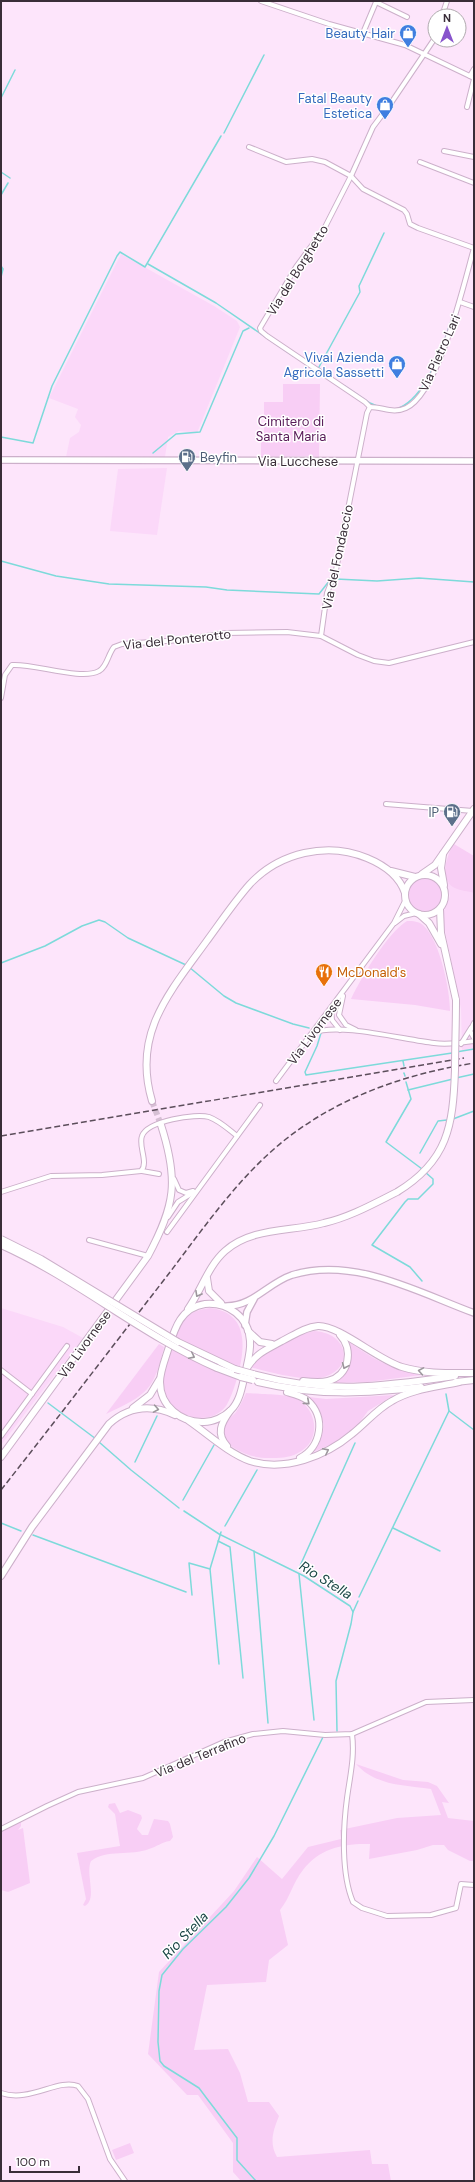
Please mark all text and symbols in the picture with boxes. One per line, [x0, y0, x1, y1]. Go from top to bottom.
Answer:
north arrow [427, 8, 467, 48]
text: N [443, 11, 451, 25]
shop icon: Beauty Hair [398, 23, 418, 48]
place label: Beauty Hair [326, 25, 395, 42]
place label: Fatal Beauty Estetica [298, 90, 372, 122]
shop icon: Fatal Beauty Estetica [375, 95, 395, 120]
street label: Via del Borghetto [263, 221, 332, 319]
street label: Via Pietro Lari [415, 312, 464, 395]
place label: Vivai Azienda Agricola Sassetti [283, 349, 384, 381]
shop icon: Vivai Azienda Agricola Sassetti [387, 354, 407, 379]
park label: Cimitero di Santa Maria [256, 413, 326, 445]
fuel station icon: Beyfin [177, 447, 197, 472]
place label: Beyfin [200, 449, 237, 466]
street label: Via Lucchese [258, 453, 338, 470]
street label: Via del Fondaccio [318, 503, 357, 611]
street label: Via del Ponterotto [122, 625, 232, 654]
fuel station icon: IP [442, 802, 462, 827]
place label: IP [428, 804, 439, 821]
restaurant icon: McDonald's [314, 962, 334, 987]
place label: McDonald's [337, 964, 406, 981]
street label: Via Livornese [284, 994, 345, 1068]
one-way arrow [195, 1290, 202, 1297]
street label: Via Livornese [54, 1307, 115, 1382]
one-way arrow [188, 1351, 195, 1359]
one-way arrow [342, 1362, 350, 1369]
one-way arrow [418, 1368, 424, 1376]
one-way arrow [302, 1397, 310, 1404]
one-way arrow [153, 1404, 160, 1413]
one-way arrow [322, 1448, 329, 1455]
water label: Rio Stella [296, 1557, 356, 1603]
street label: Via del Terrafino [152, 1729, 249, 1782]
water label: Rio Stella [158, 1907, 212, 1963]
scale bar [10, 2148, 79, 2174]
text: 100 m [16, 2154, 50, 2170]

